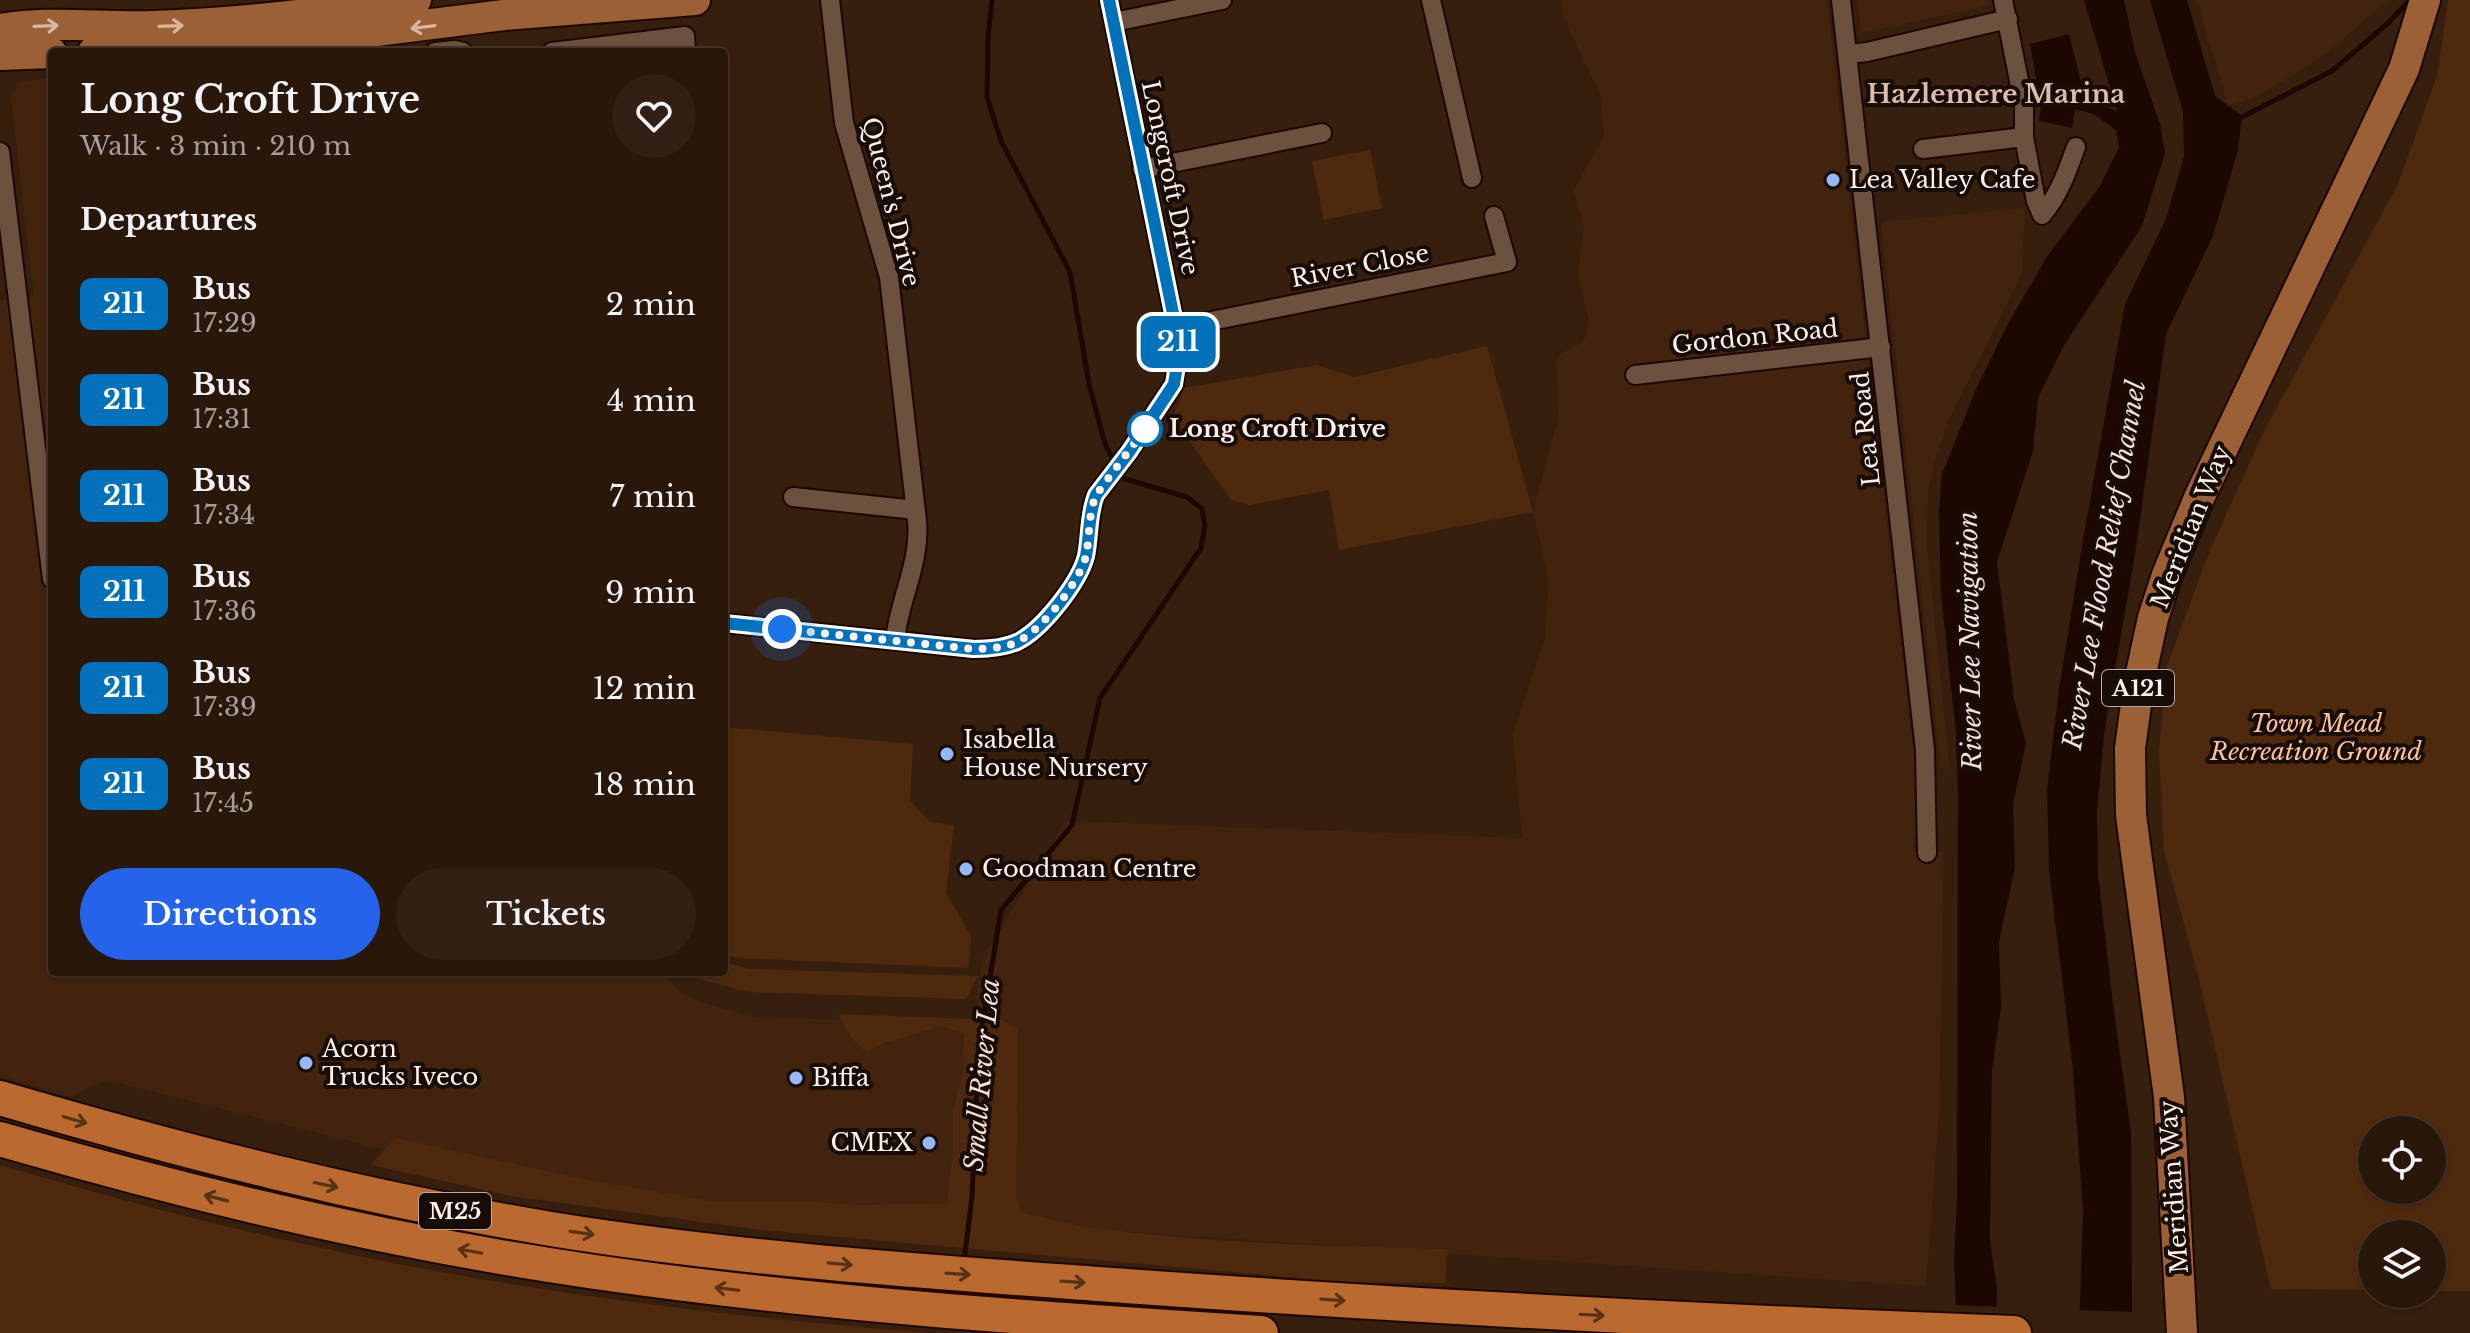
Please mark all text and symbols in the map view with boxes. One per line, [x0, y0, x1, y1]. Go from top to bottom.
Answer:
one-way arrow [32, 18, 59, 33]
one-way arrow [157, 18, 184, 33]
one-way arrow [411, 20, 436, 35]
button: heart [612, 74, 696, 158]
text: Long Croft Drive [80, 76, 420, 123]
street label: Longcroft Drive [1136, 78, 1205, 278]
district label: Hazlemere Marina [1867, 78, 2125, 110]
street label: Queen's Drive [856, 114, 927, 290]
text: Walk · 3 min · 210 m [80, 130, 351, 162]
place label: Lea Valley Cafe [1849, 165, 2035, 194]
marker: Lea Valley Cafe [1824, 171, 1842, 189]
text: Departures [80, 201, 257, 238]
street label: River Close [1288, 238, 1431, 293]
text: Bus [192, 270, 251, 307]
text: 211 [103, 286, 145, 321]
text: 2 min [606, 286, 696, 323]
text: 17:29 [192, 307, 257, 339]
street label: Gordon Road [1670, 313, 1839, 360]
line badge: 211 [1132, 316, 1224, 368]
text: 211 [1157, 324, 1199, 359]
text: Bus [192, 366, 251, 403]
street label: Lea Road [1845, 370, 1886, 488]
water label: River Lee Flood Relief Channel [2056, 377, 2152, 753]
text: 211 [103, 382, 145, 417]
text: 4 min [607, 382, 696, 419]
text: 17:31 [192, 403, 252, 435]
marker: Long Croft Drive [1128, 412, 1162, 446]
place label: Long Croft Drive [1169, 414, 1386, 443]
street label: Meridian Way [2145, 440, 2237, 613]
text: Bus [192, 462, 251, 499]
text: 211 [103, 478, 145, 513]
text: 7 min [609, 478, 696, 515]
text: 17:34 [192, 499, 255, 531]
water label: River Lee Navigation [1952, 511, 1988, 772]
text: Bus [192, 558, 251, 595]
text: 211 [103, 574, 145, 609]
text: 9 min [605, 574, 696, 611]
text: 17:36 [192, 595, 257, 627]
your location [762, 609, 802, 649]
text: Bus [192, 654, 251, 691]
text: 211 [103, 670, 145, 705]
text: 12 min [592, 670, 696, 707]
road number: A121 [2102, 670, 2174, 706]
text: 17:39 [192, 691, 257, 723]
park label: Town Mead Recreation Ground [2209, 709, 2423, 766]
place label: Isabella House Nursery [963, 725, 1149, 782]
marker: Isabella House Nursery [938, 745, 956, 763]
text: Bus [192, 750, 251, 787]
text: 211 [103, 766, 145, 801]
text: 18 min [593, 766, 696, 803]
text: 17:45 [192, 787, 254, 819]
place label: Goodman Centre [982, 854, 1197, 883]
marker: Goodman Centre [957, 860, 975, 878]
button: Directions [80, 868, 380, 960]
button: Tickets [396, 868, 696, 960]
water label: Small River Lea [958, 977, 1006, 1173]
place label: Acorn Trucks Iveco [321, 1034, 478, 1091]
marker: Acorn Trucks Iveco [297, 1054, 315, 1072]
place label: Biffa [812, 1063, 870, 1092]
marker: Biffa [787, 1069, 805, 1087]
street label: Meridian Way [2153, 1099, 2194, 1274]
one-way arrow [61, 1113, 87, 1128]
map controls [2358, 1116, 2446, 1308]
button: locate [2358, 1116, 2446, 1204]
place label: CMEX [831, 1128, 913, 1157]
marker: CMEX [920, 1134, 938, 1152]
one-way arrow [313, 1178, 339, 1193]
one-way arrow [203, 1189, 229, 1204]
road number: M25 [419, 1193, 491, 1229]
button: layers [2358, 1220, 2446, 1308]
one-way arrow [569, 1226, 594, 1241]
one-way arrow [458, 1243, 483, 1258]
one-way arrow [826, 1257, 853, 1272]
one-way arrow [944, 1267, 971, 1282]
one-way arrow [1060, 1275, 1086, 1290]
one-way arrow [715, 1281, 740, 1296]
one-way arrow [1319, 1293, 1346, 1308]
one-way arrow [1578, 1308, 1605, 1323]

